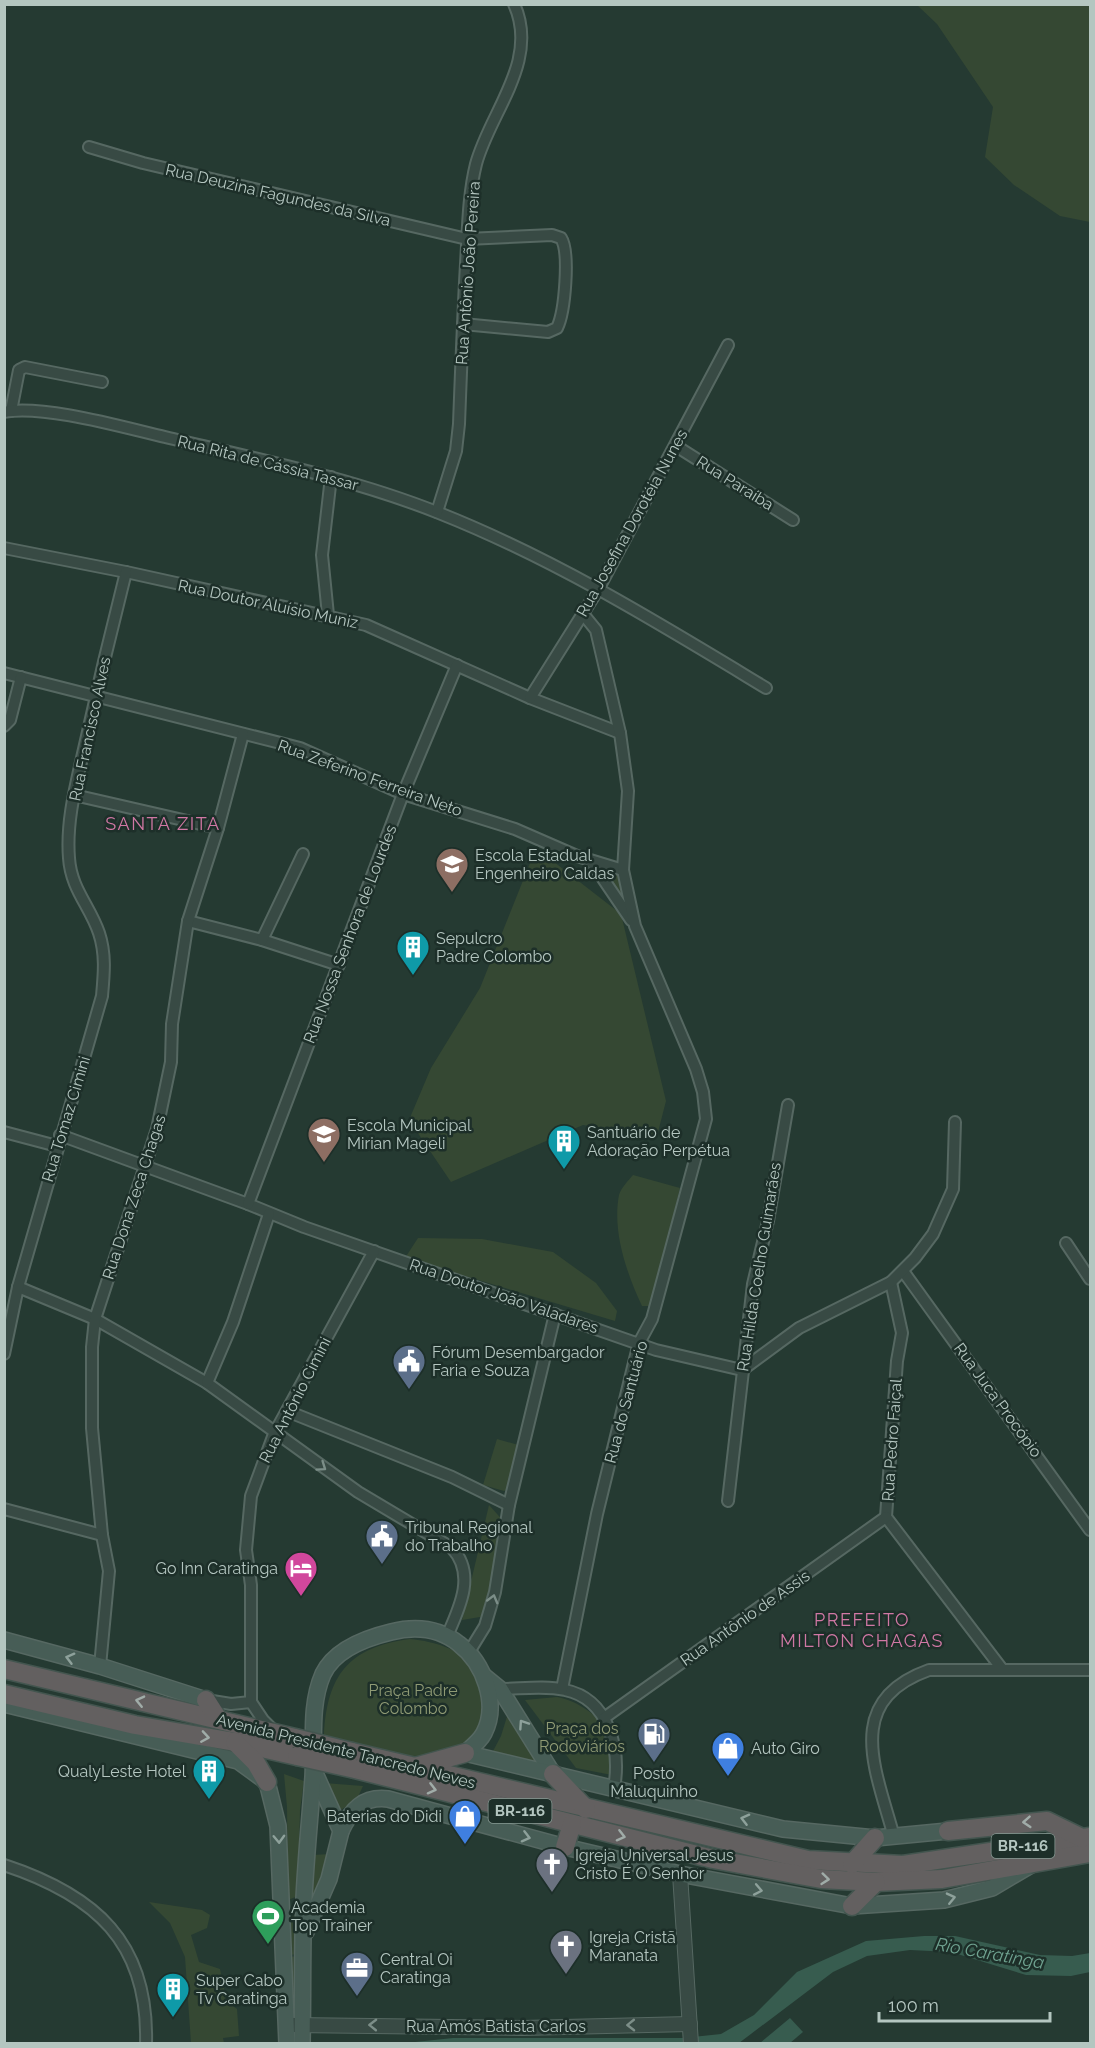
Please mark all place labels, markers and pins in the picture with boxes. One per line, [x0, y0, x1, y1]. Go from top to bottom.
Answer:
school or university icon: Escola Estadual Engenheiro Caldas [434, 846, 470, 893]
place label: Escola Estadual Engenheiro Caldas [475, 846, 614, 883]
building icon: Sepulcro Padre Colombo [395, 929, 431, 976]
place label: Sepulcro Padre Colombo [436, 929, 552, 966]
school or university icon: Escola Municipal Mirian Mageli [306, 1116, 342, 1163]
place label: Escola Municipal Mirian Mageli [347, 1116, 472, 1153]
building icon: Santuário de Adoração Perpétua [546, 1123, 582, 1170]
place label: Santuário de Adoração Perpétua [587, 1123, 730, 1160]
public building icon: Fórum Desembargador Faria e Souza [391, 1343, 427, 1390]
place label: Fórum Desembargador Faria e Souza [432, 1343, 605, 1380]
public building icon: Tribunal Regional do Trabalho [364, 1518, 400, 1565]
place label: Tribunal Regional do Trabalho [405, 1518, 533, 1555]
hotel icon: Go Inn Caratinga [283, 1550, 319, 1597]
place label: Go Inn Caratinga [156, 1559, 278, 1578]
fuel station icon: Posto Maluquinho [636, 1716, 672, 1763]
shop icon: Auto Giro [710, 1730, 746, 1777]
place label: Auto Giro [751, 1739, 820, 1758]
building icon: QualyLeste Hotel [191, 1753, 227, 1800]
place label: QualyLeste Hotel [58, 1762, 187, 1781]
place label: Posto Maluquinho [610, 1764, 698, 1801]
shop icon: Baterias do Didi [447, 1798, 483, 1845]
place label: Baterias do Didi [327, 1807, 442, 1826]
church icon: Igreja Universal Jesus Cristo É O Senhor [534, 1846, 570, 1893]
place label: Igreja Universal Jesus Cristo É O Senhor [575, 1846, 734, 1883]
sports icon: Academia Top Trainer [250, 1898, 286, 1945]
place label: Academia Top Trainer [291, 1898, 373, 1935]
church icon: Igreja Cristã Maranata [548, 1928, 584, 1975]
place label: Igreja Cristã Maranata [589, 1928, 676, 1965]
office icon: Central Oi Caratinga [339, 1950, 375, 1997]
place label: Central Oi Caratinga [380, 1950, 453, 1987]
building icon: Super Cabo Tv Caratinga [155, 1971, 191, 2018]
place label: Super Cabo Tv Caratinga [196, 1971, 287, 2008]

